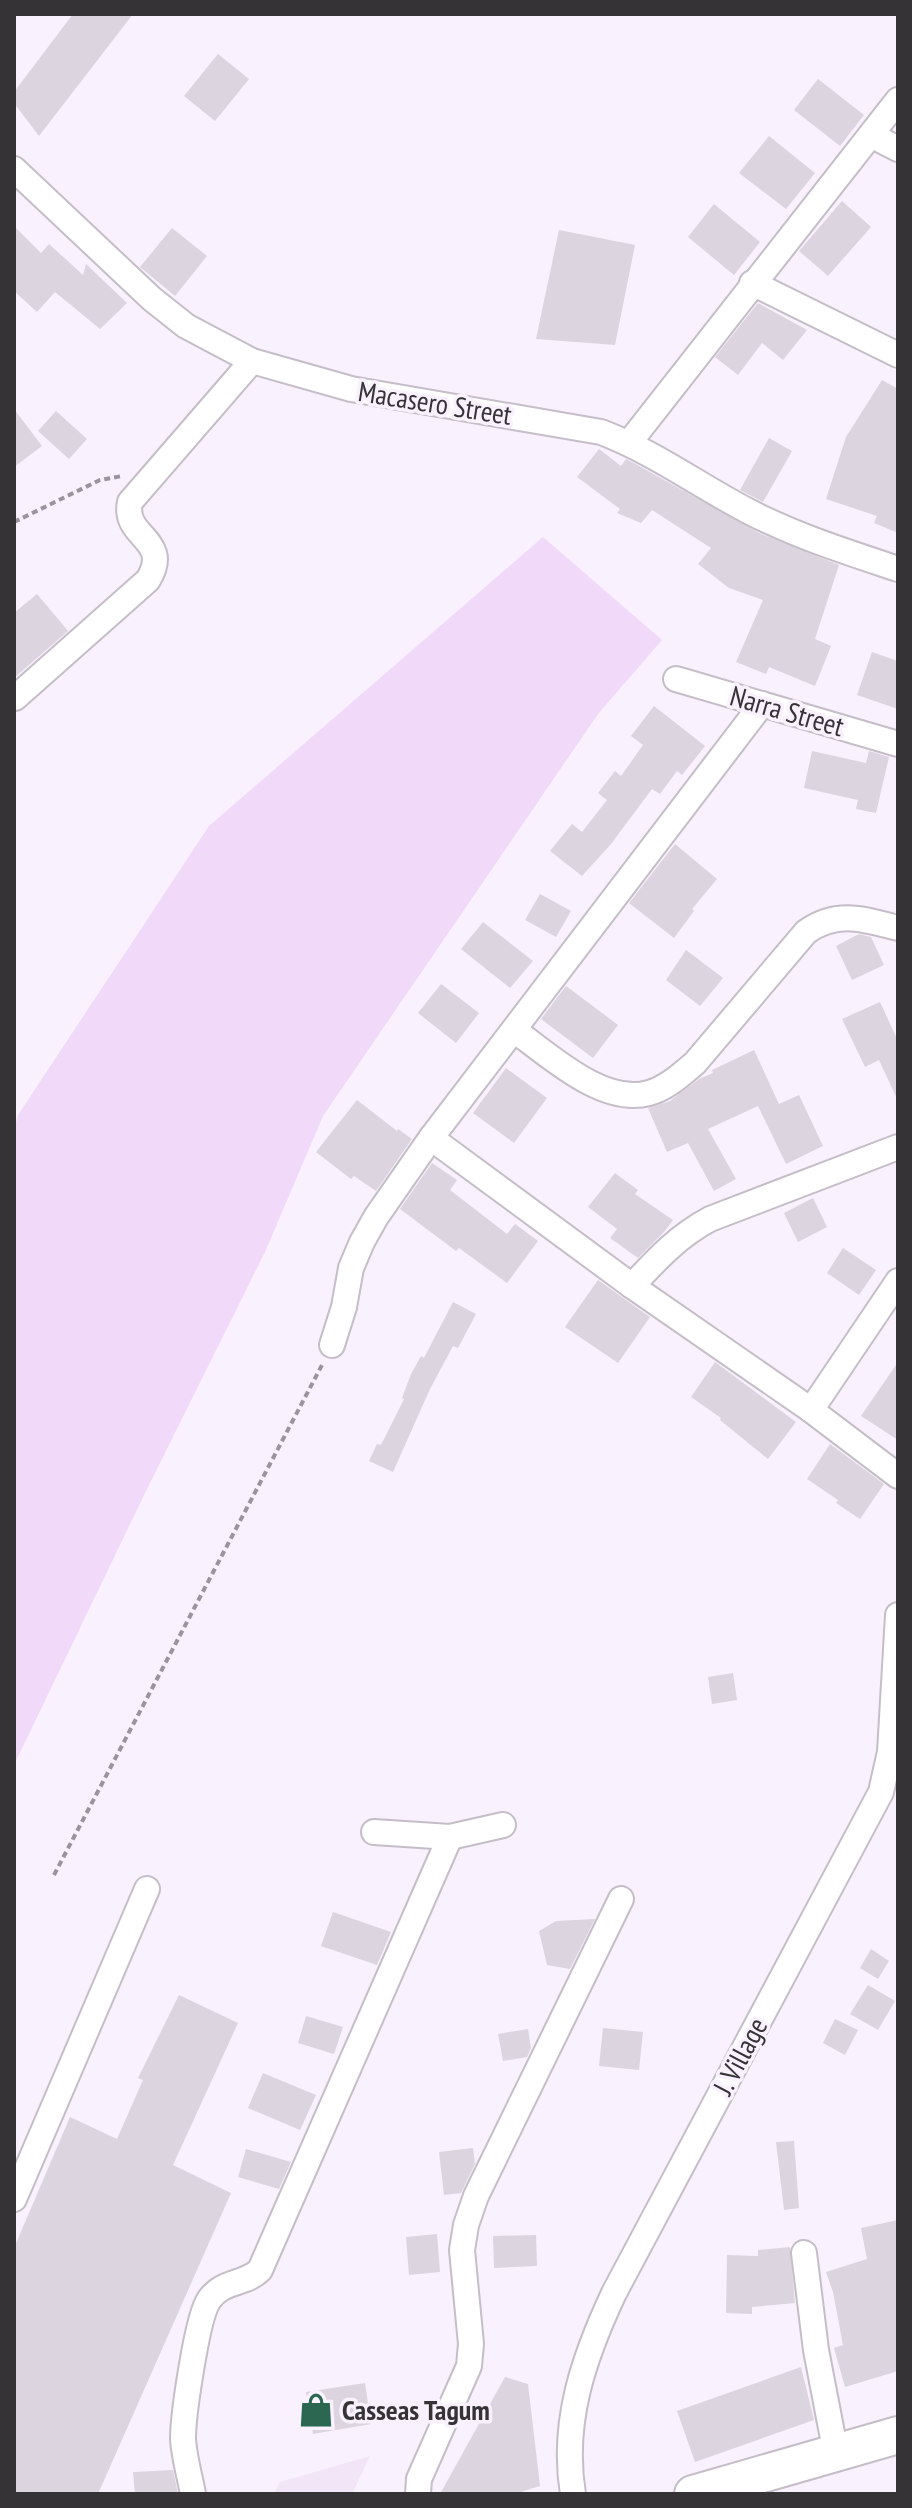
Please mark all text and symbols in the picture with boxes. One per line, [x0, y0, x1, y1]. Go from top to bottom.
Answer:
street label: Macasero Street [356, 372, 515, 433]
street label: Narra Street [726, 677, 849, 744]
street label: J. Village [703, 2011, 775, 2102]
shop icon: Casseas Tagum [297, 2391, 335, 2429]
place label: Casseas Tagum [342, 2391, 490, 2428]

